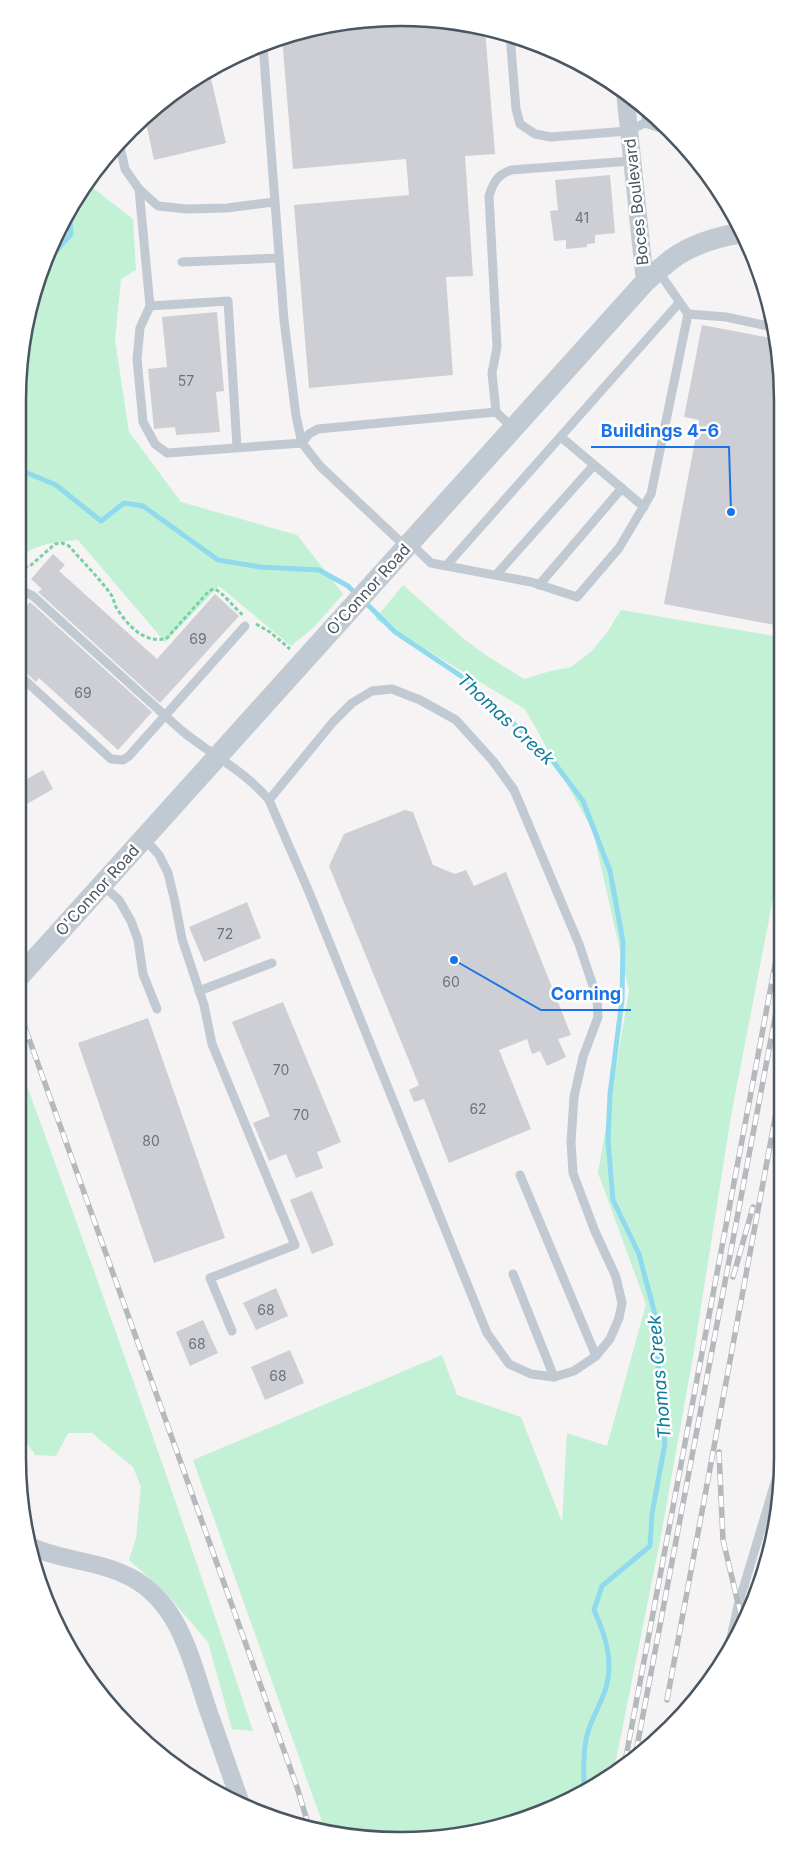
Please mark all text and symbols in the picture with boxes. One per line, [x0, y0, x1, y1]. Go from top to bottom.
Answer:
street label: Boces Boulevard [619, 138, 653, 266]
house number: 41 [575, 209, 589, 226]
house number: 57 [178, 372, 194, 389]
callout: Buildings 4-6 [591, 414, 729, 447]
text: Buildings 4-6 [601, 420, 719, 441]
street label: O'Connor Road [322, 539, 414, 639]
house number: 69 [189, 630, 207, 647]
water label: Thomas Creek [453, 669, 560, 770]
house number: 69 [74, 684, 92, 701]
street label: O'Connor Road [51, 840, 143, 940]
house number: 72 [217, 925, 233, 942]
house number: 60 [442, 973, 460, 990]
callout: Corning [541, 977, 631, 1010]
text: Corning [551, 983, 621, 1004]
house number: 70 [273, 1061, 289, 1078]
house number: 62 [469, 1100, 487, 1117]
house number: 70 [293, 1106, 309, 1123]
house number: 80 [142, 1132, 160, 1149]
house number: 68 [257, 1301, 275, 1318]
water label: Thomas Creek [643, 1313, 675, 1440]
house number: 68 [188, 1335, 206, 1352]
house number: 68 [269, 1367, 287, 1384]

